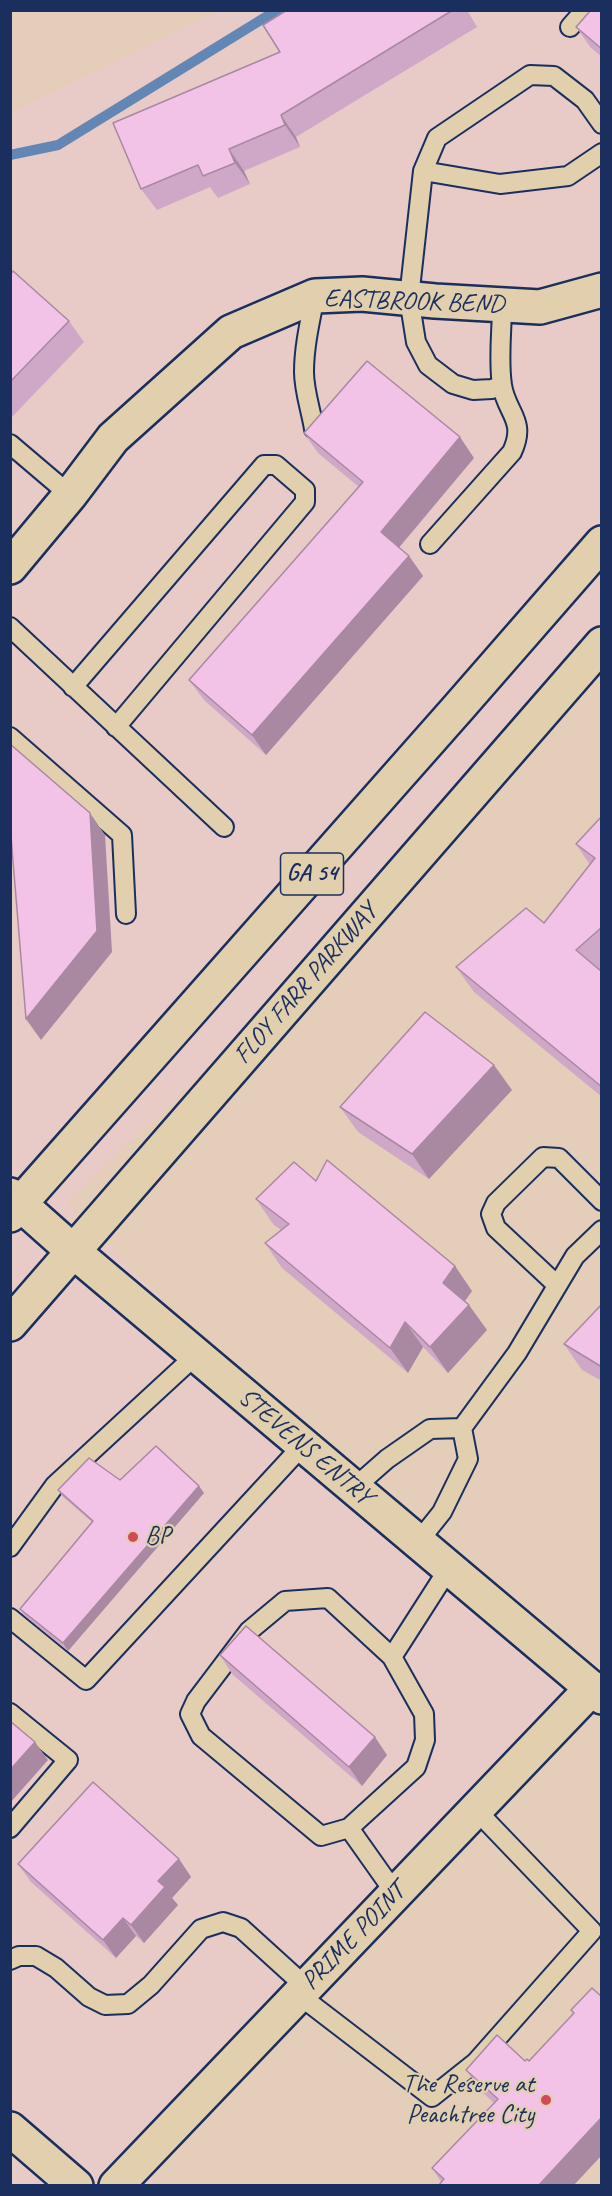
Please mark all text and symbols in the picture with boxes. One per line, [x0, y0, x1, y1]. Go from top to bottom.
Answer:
street label: EASTBROOK BEND [323, 283, 505, 321]
road number: GA 54 [280, 853, 344, 895]
street label: FLOY FARR PARKWAY [228, 897, 384, 1071]
street label: STEVENS ENTRY [232, 1382, 378, 1512]
place label: BP [145, 1521, 171, 1553]
marker: BP [126, 1530, 140, 1544]
street label: PRIME POINT [295, 1877, 413, 1997]
place label: The Reserve at Peachtree City [403, 2069, 534, 2130]
marker: The Reserve at Peachtree City [539, 2093, 553, 2107]

